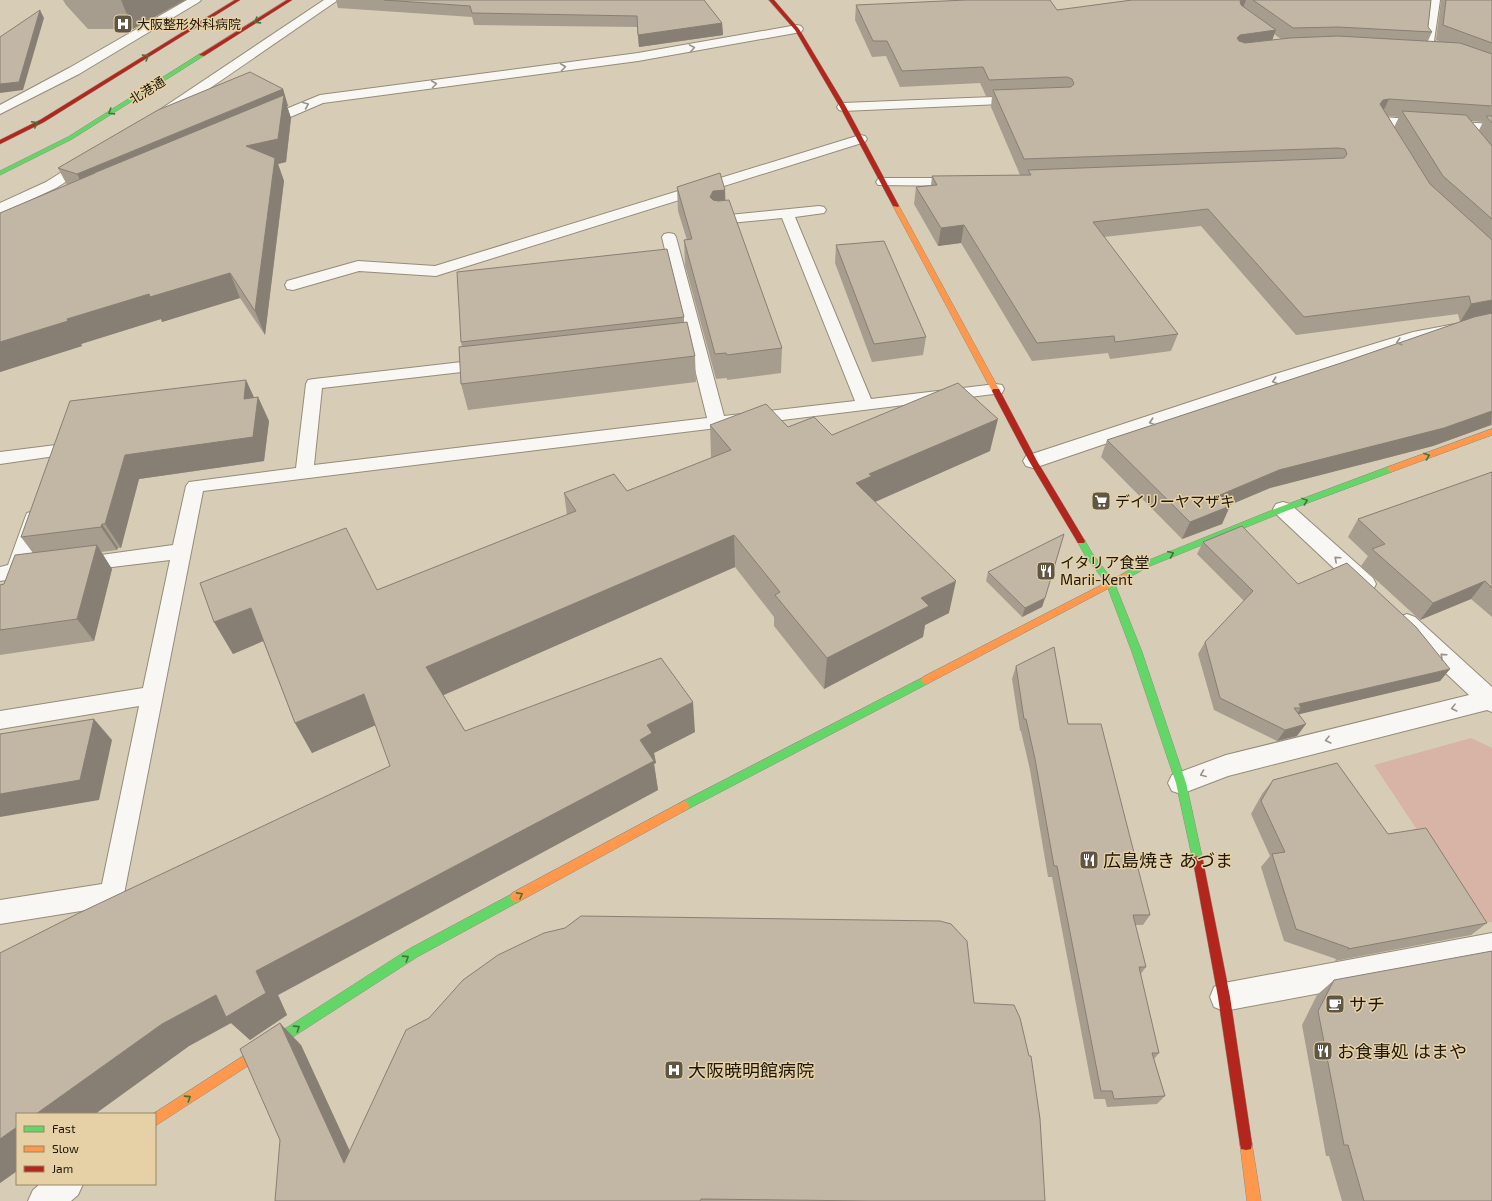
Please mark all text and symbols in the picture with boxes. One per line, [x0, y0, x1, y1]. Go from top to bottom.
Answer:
hospital icon: 大阪整形外科病院 [112, 13, 134, 35]
place label: 大阪整形外科病院 [137, 16, 241, 32]
one-way arrow [254, 16, 261, 23]
one-way arrow [688, 44, 695, 52]
one-way arrow [142, 54, 149, 61]
one-way arrow [560, 63, 566, 72]
street label: 北港通 [126, 73, 168, 107]
one-way arrow [431, 80, 437, 89]
one-way arrow [302, 102, 310, 110]
one-way arrow [108, 107, 115, 114]
one-way arrow [31, 121, 38, 129]
one-way arrow [1396, 337, 1403, 346]
one-way arrow [1272, 376, 1279, 384]
one-way arrow [1148, 417, 1155, 425]
one-way arrow [1423, 452, 1430, 460]
supermarket icon: デイリーヤマザキ [1090, 490, 1112, 512]
place label: デイリーヤマザキ [1115, 492, 1235, 510]
one-way arrow [1301, 497, 1308, 505]
one-way arrow [1167, 550, 1174, 558]
place label: イタリア食堂 Marii-Kent [1060, 553, 1149, 588]
one-way arrow [1334, 556, 1342, 564]
restaurant icon: イタリア食堂 Marii-Kent [1035, 560, 1057, 582]
one-way arrow [1441, 654, 1448, 661]
one-way arrow [1451, 704, 1457, 712]
one-way arrow [1325, 735, 1332, 744]
one-way arrow [1199, 770, 1206, 778]
restaurant icon: 広島焼き あづま [1078, 849, 1100, 871]
place label: 広島焼き あづま [1103, 849, 1233, 871]
one-way arrow [516, 892, 523, 899]
one-way arrow [402, 956, 409, 963]
cafe icon: サチ [1324, 993, 1346, 1015]
place label: サチ [1349, 993, 1385, 1015]
one-way arrow [293, 1025, 300, 1033]
restaurant icon: お食事処 はまや [1312, 1040, 1334, 1062]
place label: お食事処 はまや [1337, 1040, 1467, 1062]
hospital icon: 大阪暁明館病院 [663, 1059, 685, 1081]
place label: 大阪暁明館病院 [688, 1059, 814, 1081]
one-way arrow [184, 1096, 191, 1103]
legend [16, 1113, 156, 1185]
text: Fast [52, 1121, 76, 1135]
text: Slow [52, 1141, 79, 1155]
text: Jam [52, 1161, 73, 1175]

